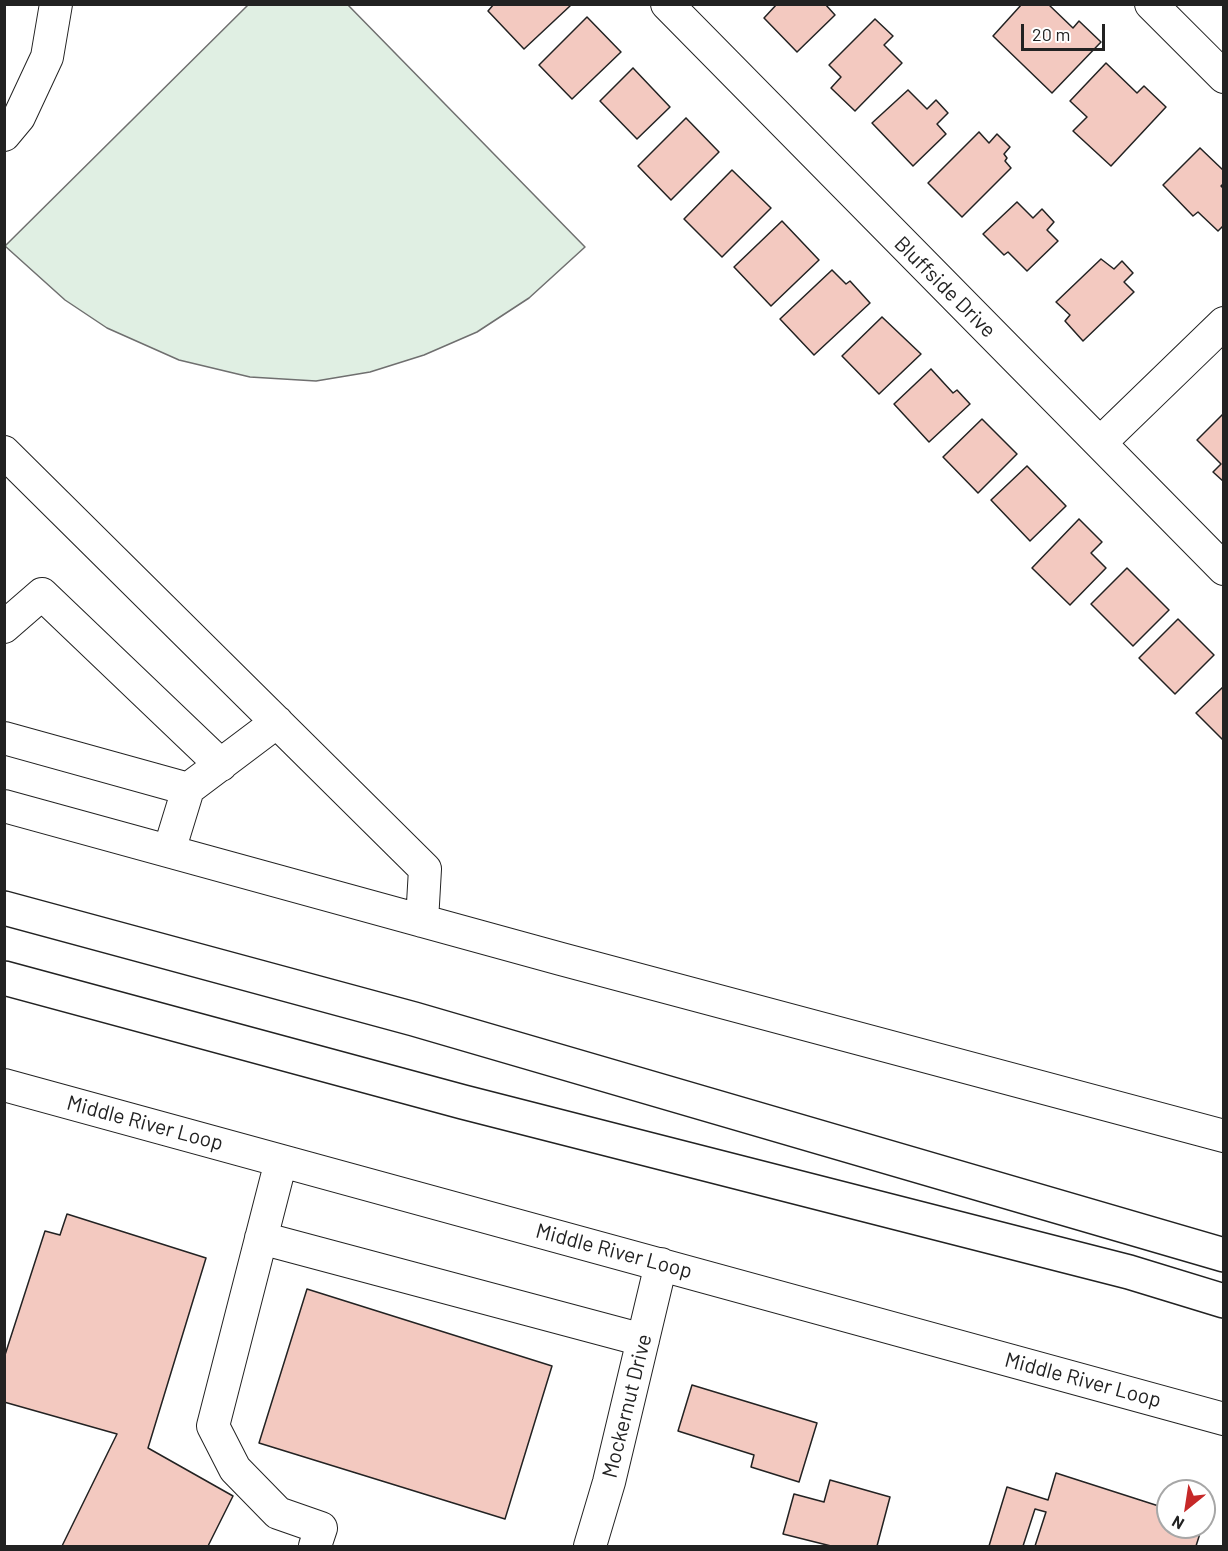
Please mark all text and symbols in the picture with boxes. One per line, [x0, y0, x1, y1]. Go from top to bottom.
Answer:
scale bar [1024, 12, 1108, 50]
text: 20 m [1032, 23, 1070, 45]
street label: Bluffside Drive [889, 231, 1001, 343]
street label: Middle River Loop [64, 1090, 226, 1156]
street label: Middle River Loop [533, 1218, 695, 1284]
street label: Mockernut Drive [597, 1331, 657, 1481]
street label: Middle River Loop [1002, 1347, 1164, 1413]
north arrow [1156, 1479, 1216, 1539]
text: N [1168, 1512, 1187, 1534]

